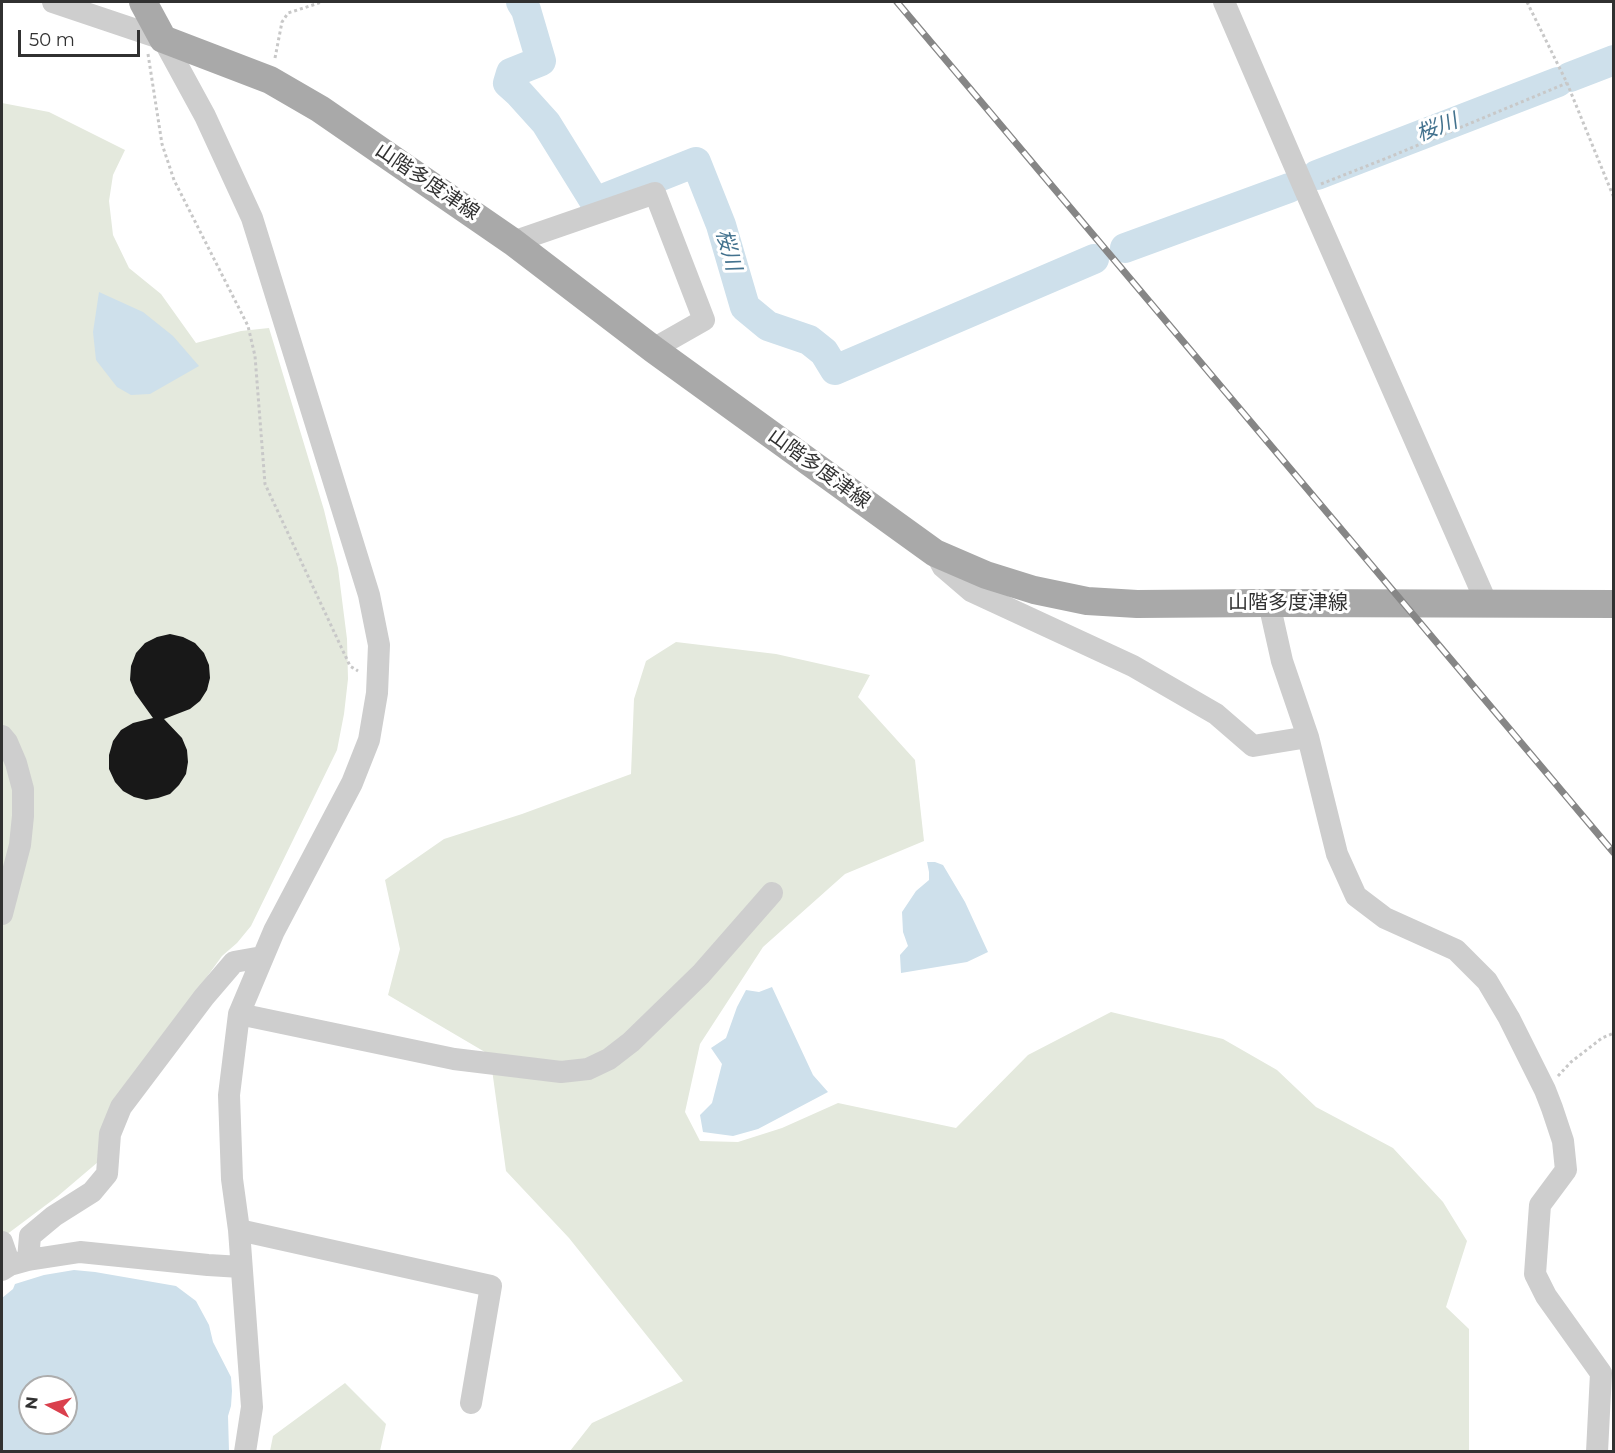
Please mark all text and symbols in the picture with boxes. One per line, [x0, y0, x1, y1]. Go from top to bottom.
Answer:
scale bar [21, 18, 142, 56]
text: 50 m [29, 29, 75, 51]
water label: 桜川 [1413, 109, 1461, 147]
street label: 山階多度津線 [371, 139, 483, 225]
water label: 桜川 [710, 226, 746, 274]
street label: 山階多度津線 [763, 424, 875, 514]
street label: 山階多度津線 [1228, 591, 1348, 615]
north arrow [18, 1375, 78, 1435]
text: N [21, 1395, 42, 1411]

